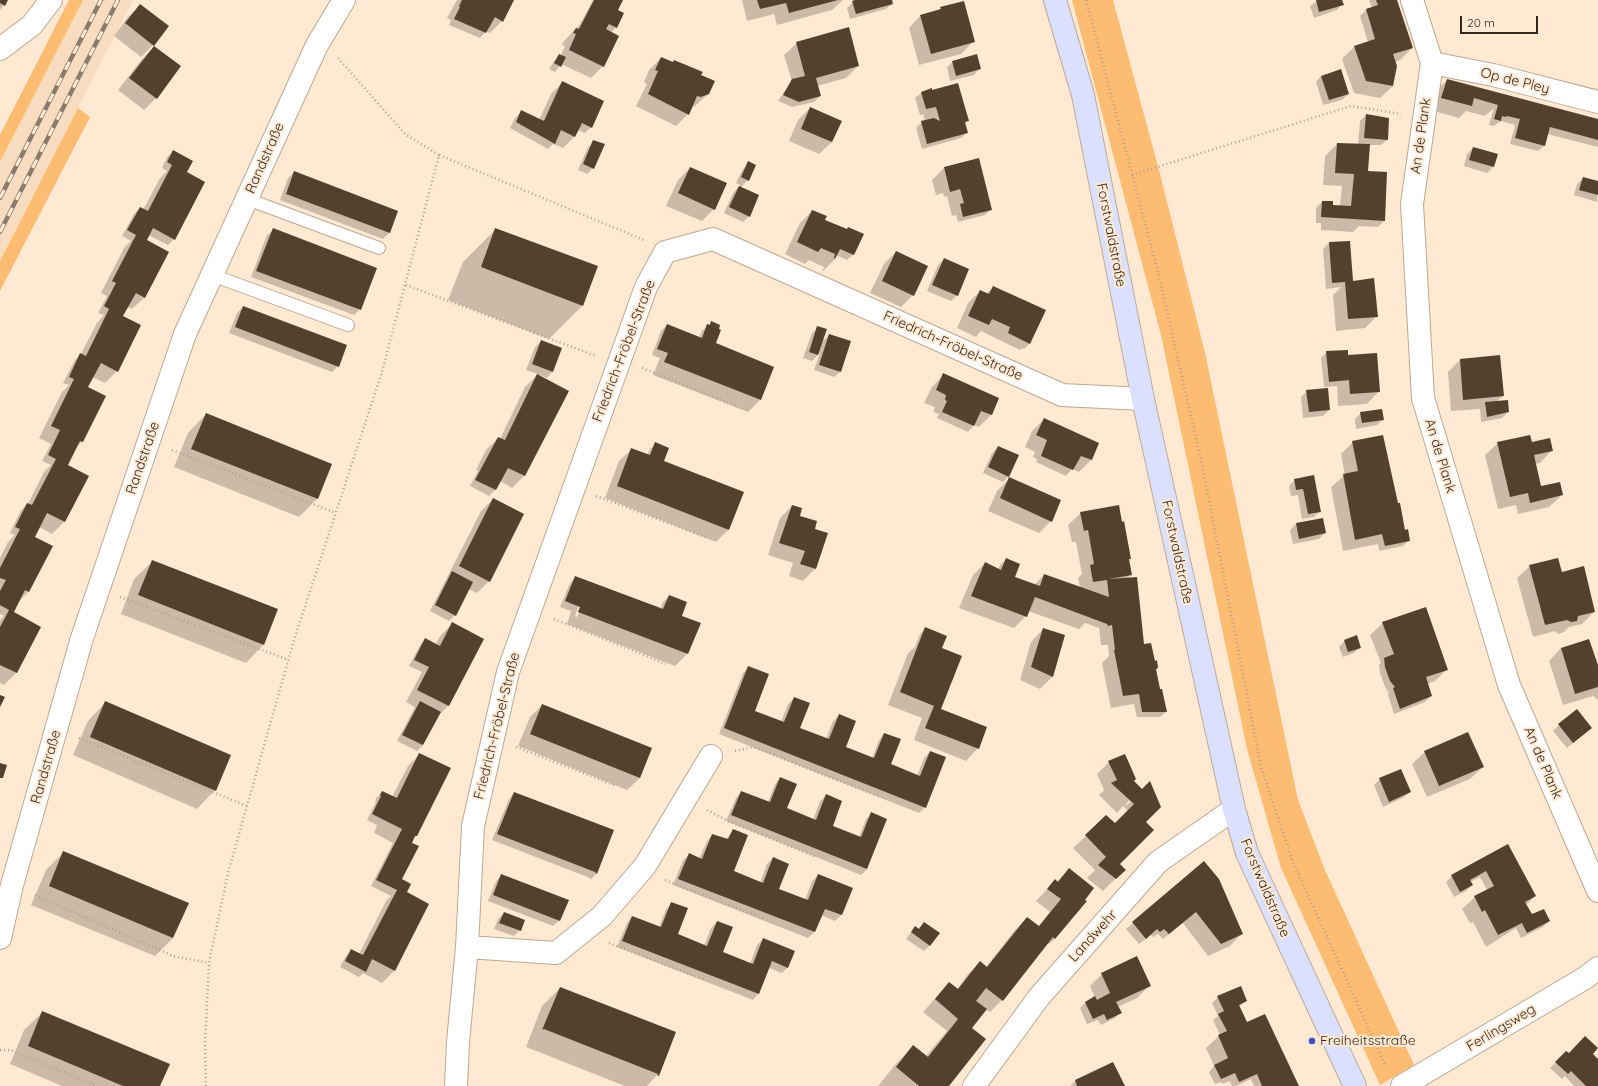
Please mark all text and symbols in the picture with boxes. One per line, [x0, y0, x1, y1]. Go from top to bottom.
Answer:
scale bar [1462, 8, 1540, 34]
text: 20 m [1467, 15, 1495, 30]
street label: Op de Pley [1479, 64, 1551, 98]
street label: An de Plank [1407, 97, 1435, 175]
street label: Randstraße [242, 120, 288, 196]
street label: Forstwaldstraße [1093, 182, 1129, 288]
street label: Friedrich-Fröbel-Straße [589, 277, 659, 425]
street label: Friedrich-Fröbel-Straße [881, 308, 1025, 384]
street label: An de Plank [1421, 417, 1459, 495]
street label: Randstraße [123, 419, 163, 497]
street label: Forstwaldstraße [1158, 499, 1196, 605]
street label: Friedrich-Fröbel-Straße [471, 651, 523, 801]
street label: An de Plank [1520, 724, 1566, 802]
street label: Randstraße [27, 728, 65, 806]
street label: Forstwaldstraße [1237, 836, 1293, 940]
street label: Landwehr [1065, 906, 1121, 966]
street label: Ferlingsweg [1463, 1001, 1539, 1055]
place label: Freiheitsstraße [1320, 1033, 1416, 1049]
marker: Freiheitsstraße [1307, 1036, 1317, 1046]

